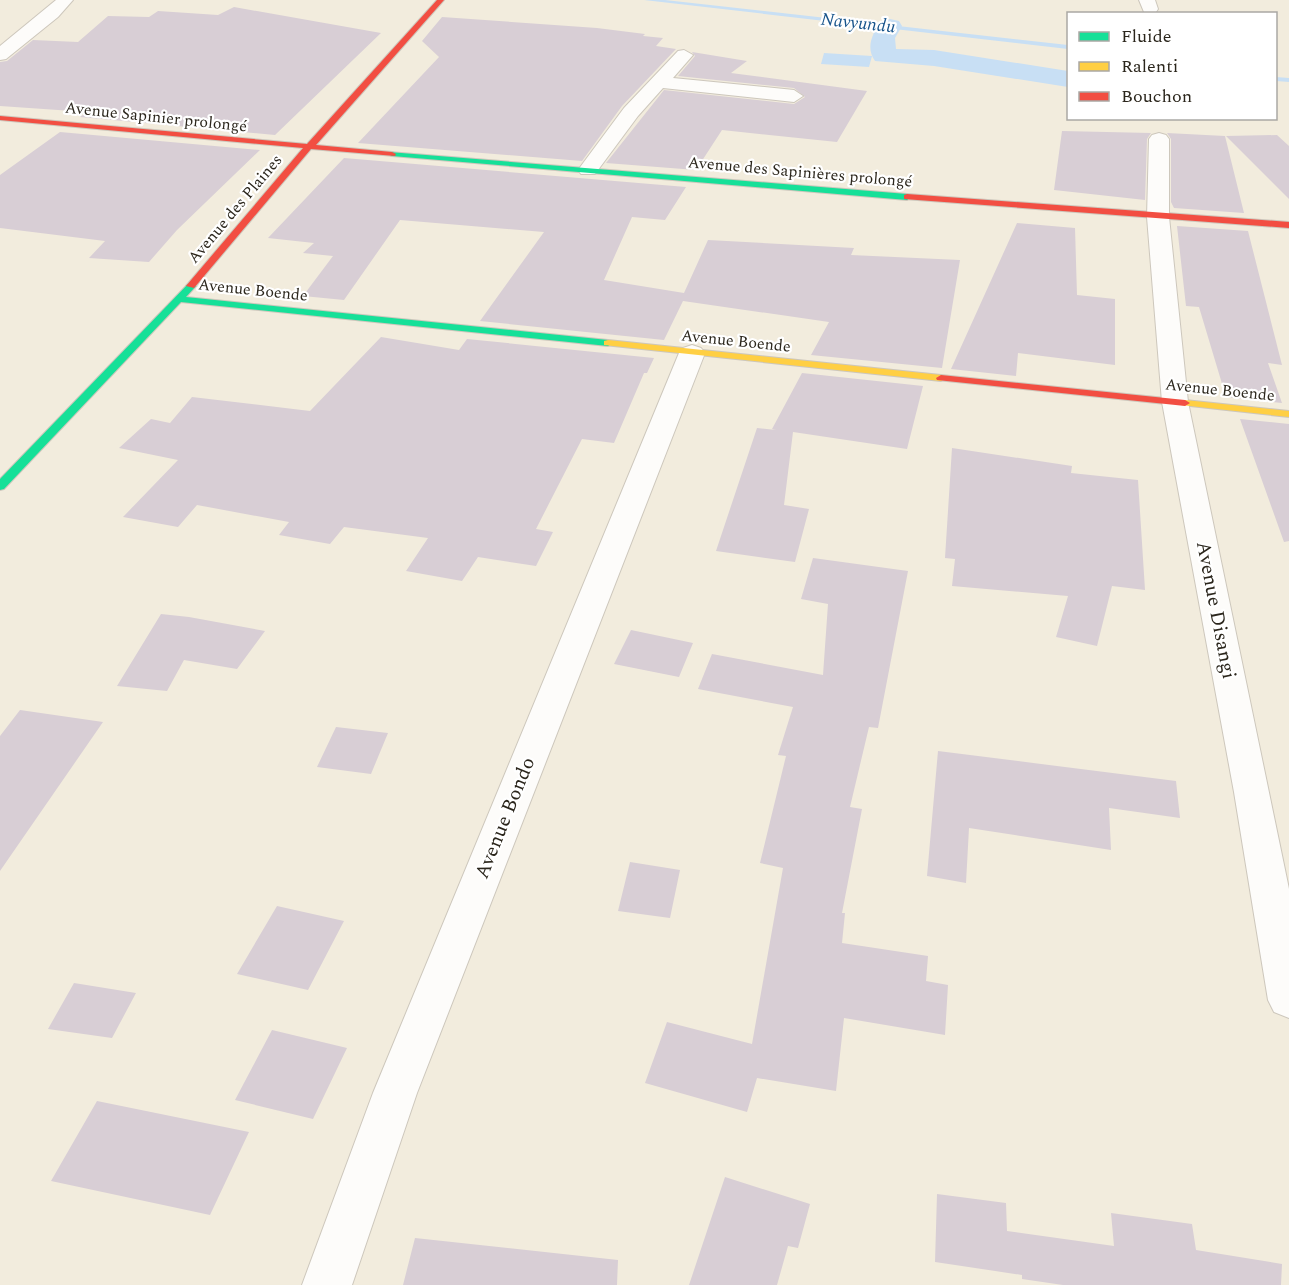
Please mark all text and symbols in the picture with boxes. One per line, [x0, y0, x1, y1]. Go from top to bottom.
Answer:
water label: Navyundu [819, 6, 897, 40]
legend [1067, 12, 1277, 120]
text: Fluide [1121, 23, 1172, 50]
text: Ralenti [1121, 53, 1178, 80]
text: Bouchon [1121, 83, 1192, 110]
street label: Avenue Sapinier prolongé [64, 96, 248, 139]
street label: Avenue des Plaines [182, 149, 288, 269]
street label: Avenue des Sapinières prolongé [687, 150, 913, 194]
street label: Avenue Boende [197, 272, 309, 308]
street label: Avenue Boende [680, 323, 792, 359]
street label: Avenue Boende [1164, 372, 1276, 408]
street label: Avenue Disangi [1188, 538, 1244, 682]
street label: Avenue Bondo [467, 753, 543, 883]

